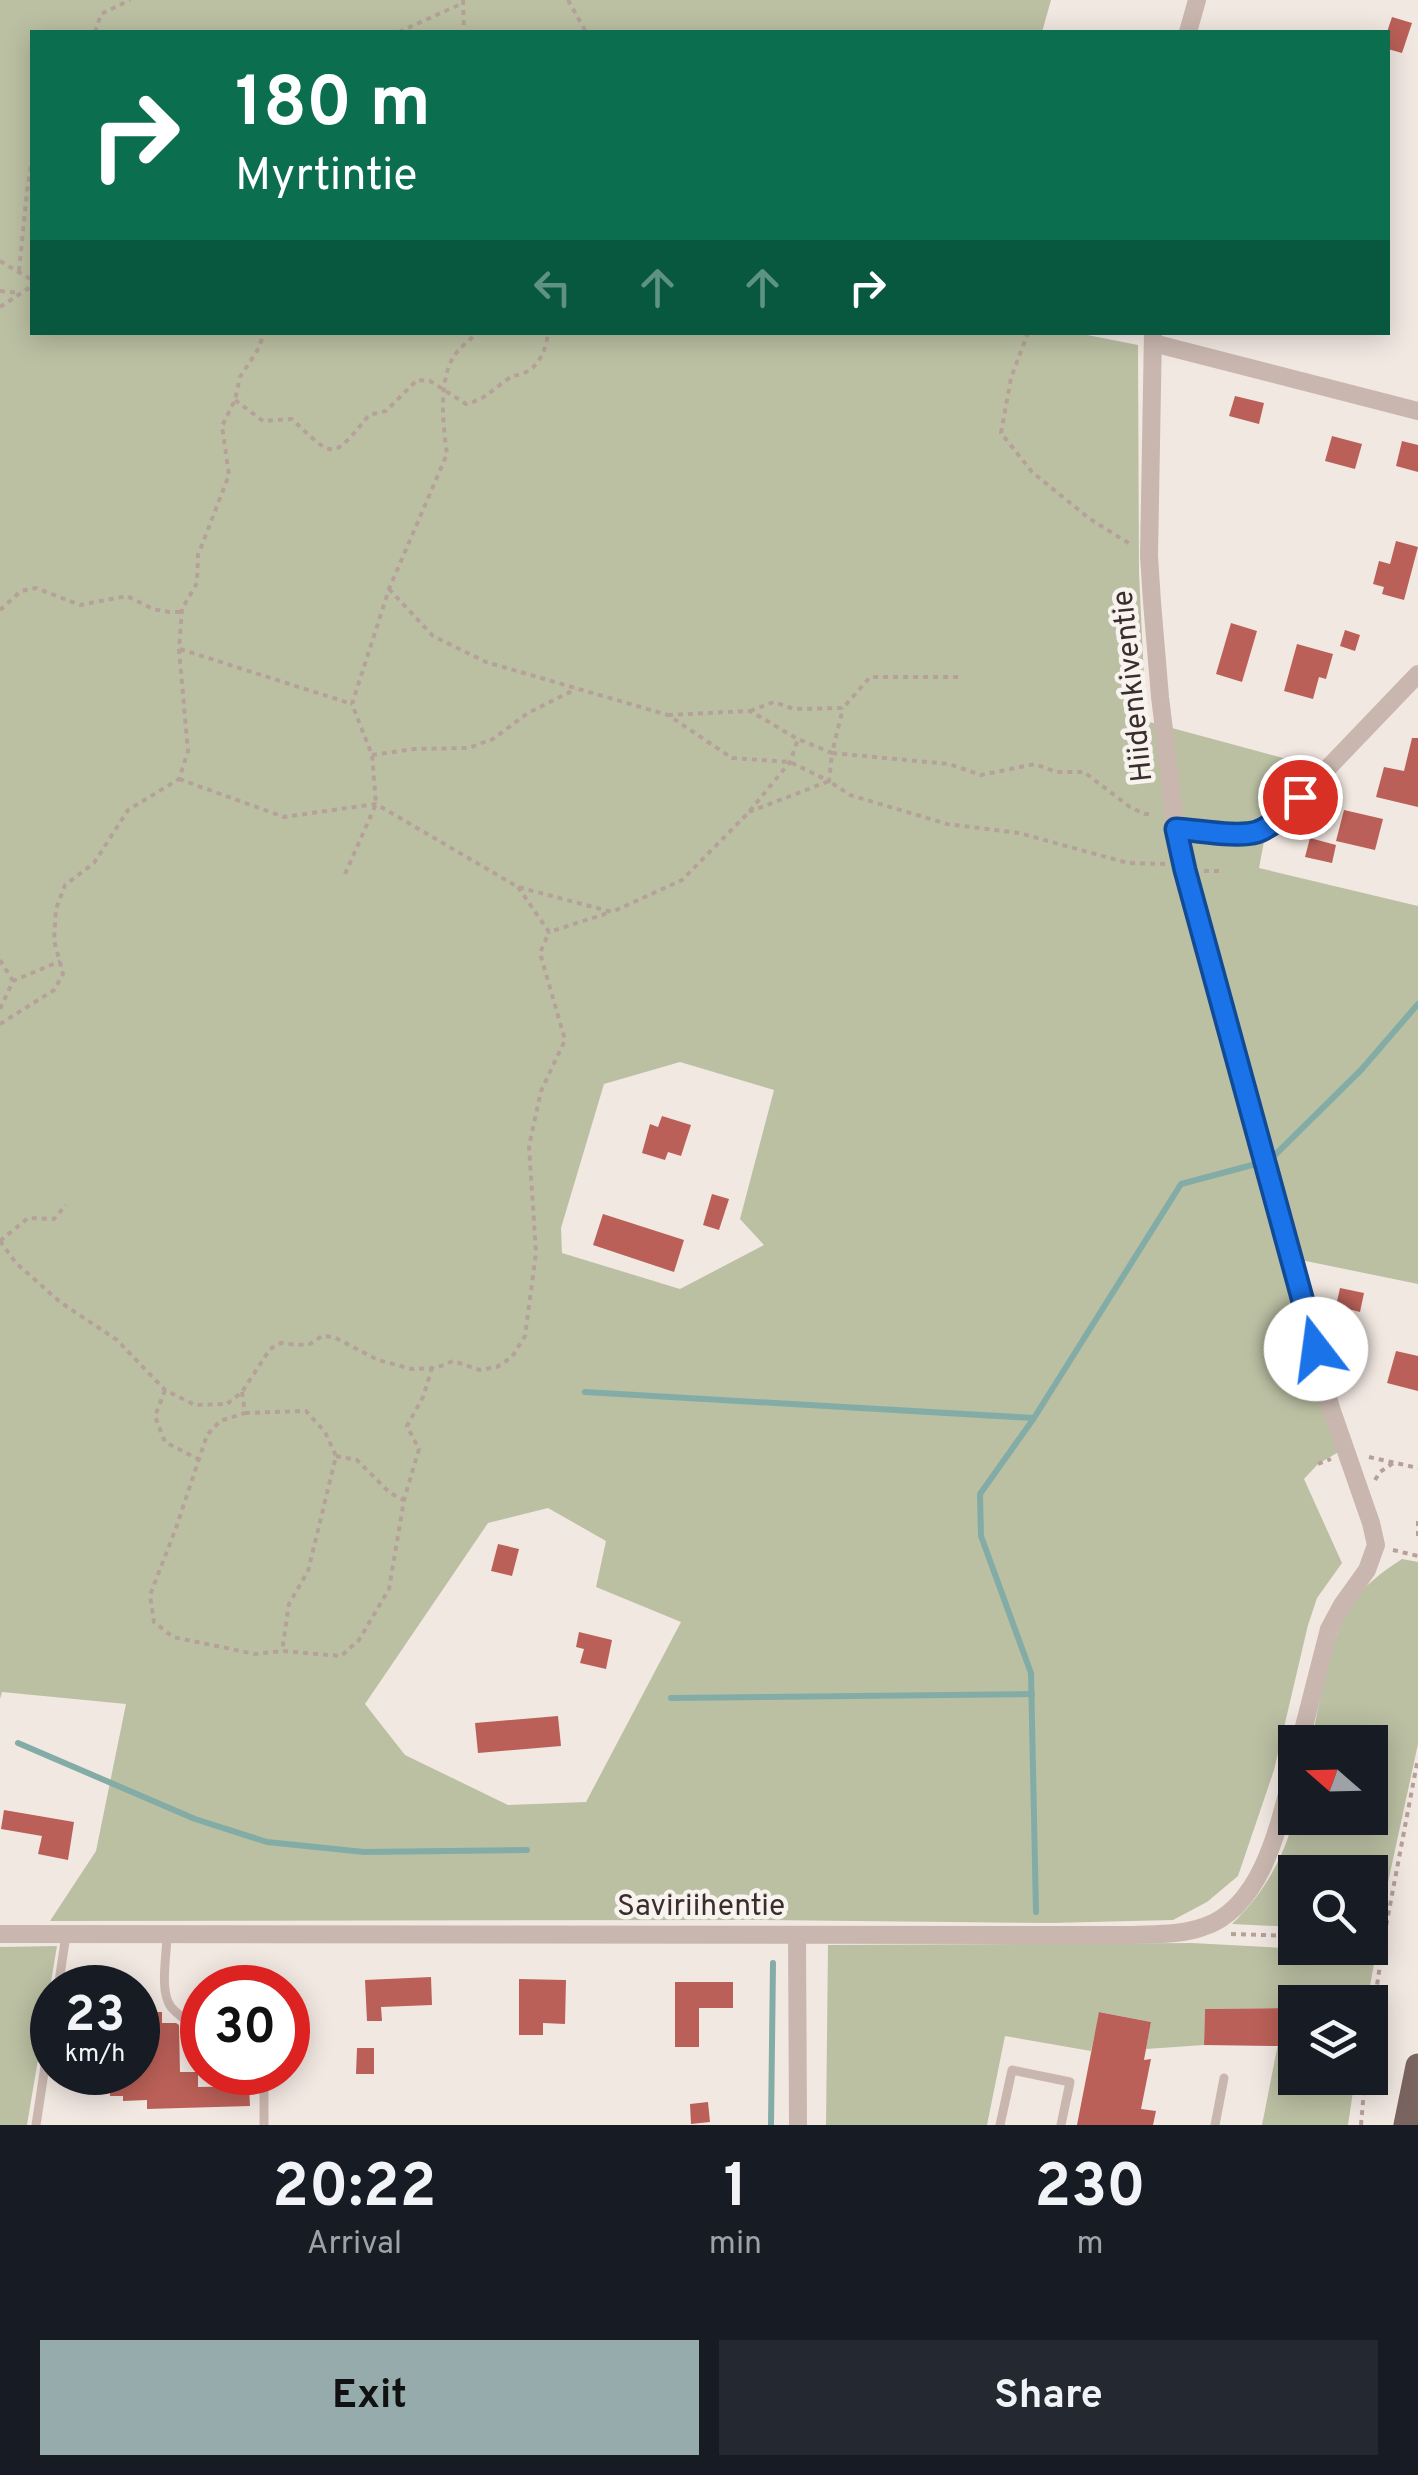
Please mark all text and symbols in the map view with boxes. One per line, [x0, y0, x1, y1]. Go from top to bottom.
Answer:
text: 180 m [235, 62, 431, 151]
icon: right [70, 70, 200, 200]
text: Myrtintie [235, 149, 418, 206]
icon: left [525, 260, 580, 315]
icon: ahead [630, 260, 685, 315]
icon: ahead [735, 260, 790, 315]
icon: right [840, 260, 895, 315]
street label: Hiidenkiventie [1106, 588, 1162, 784]
pin [1258, 755, 1343, 840]
icon: arrive [1273, 770, 1328, 825]
position arrow [1264, 1297, 1368, 1401]
north arrow [1278, 1725, 1388, 1835]
map controls [1278, 1725, 1388, 2095]
button: search [1278, 1855, 1388, 1965]
street label: Saviriihentie [617, 1889, 785, 1926]
speed limit sign: 30 [180, 1965, 310, 2095]
button: layers [1278, 1985, 1388, 2095]
text: 23 [65, 1986, 125, 2049]
text: km/h [65, 2039, 125, 2071]
text: 20:22 [272, 2152, 436, 2228]
text: 1 [723, 2152, 747, 2228]
text: 230 [1034, 2152, 1146, 2228]
text: Arrival [307, 2225, 402, 2265]
text: min [709, 2225, 762, 2265]
text: m [1076, 2225, 1104, 2265]
button: Exit [40, 2340, 699, 2455]
button: Share [719, 2340, 1378, 2455]

